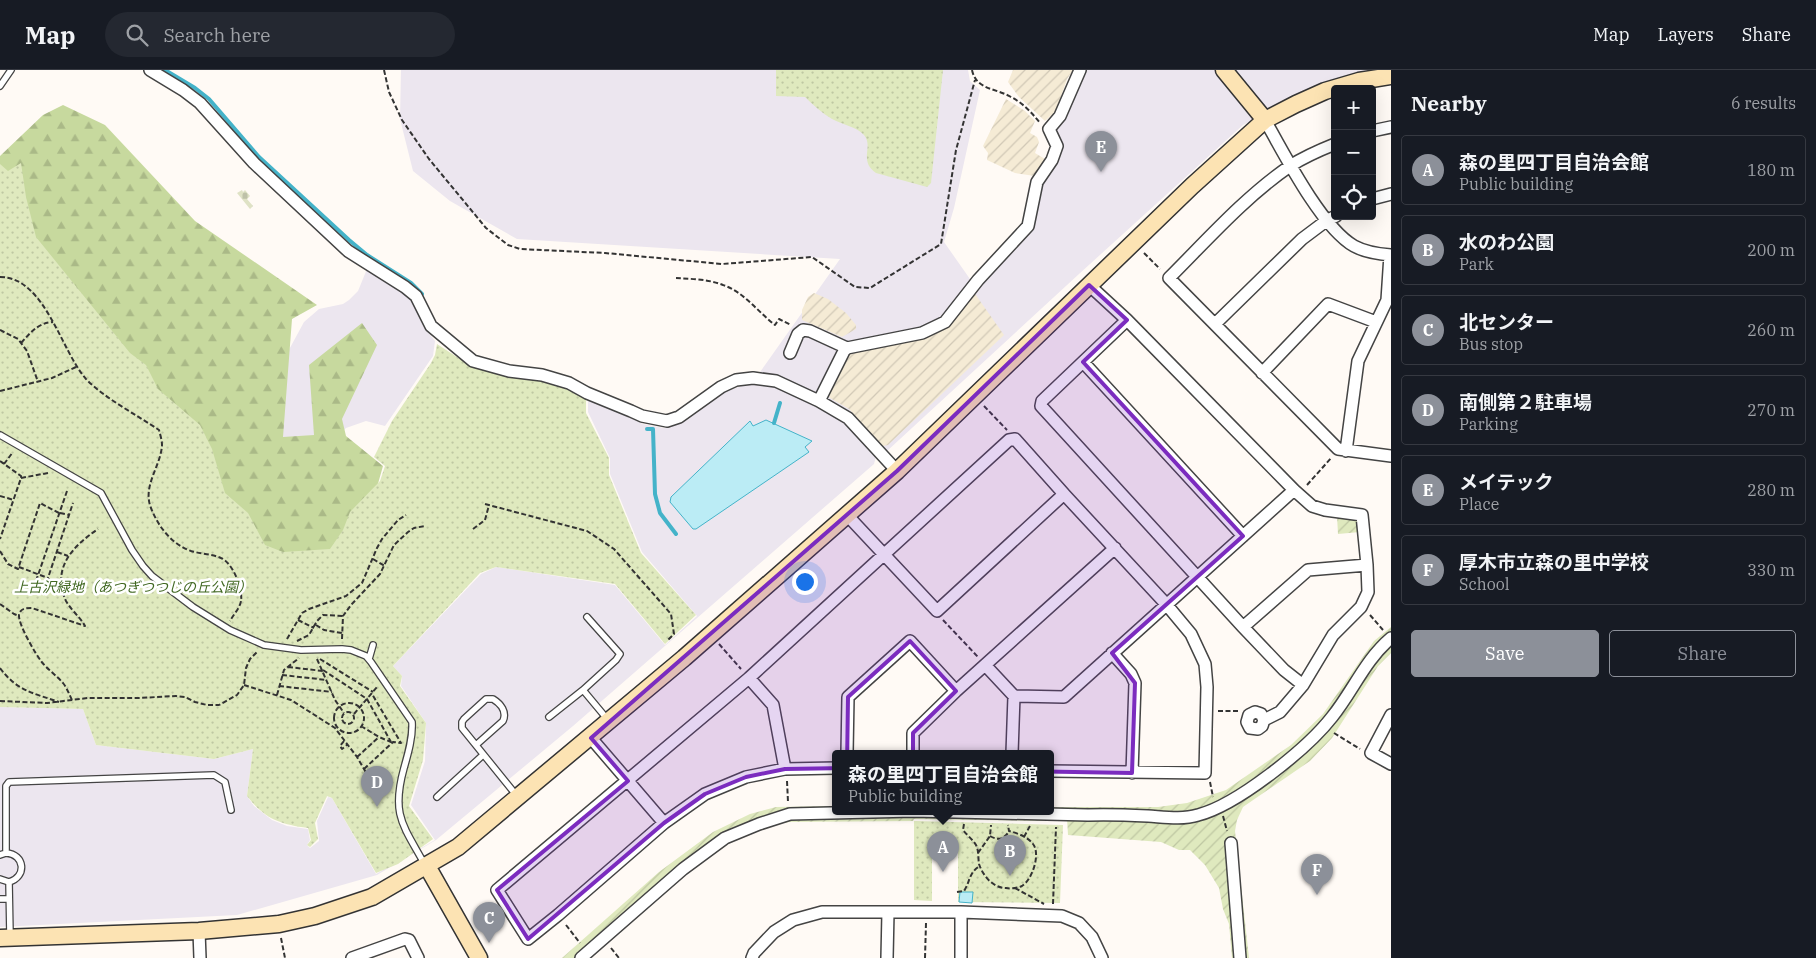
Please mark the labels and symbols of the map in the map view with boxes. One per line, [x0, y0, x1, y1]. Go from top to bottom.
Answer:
pin: E [1085, 131, 1117, 172]
your location [792, 569, 818, 595]
park label: 上古沢緑地（あつぎつつじの丘公園） [14, 578, 252, 596]
pin: D [361, 766, 393, 807]
pin: A [927, 831, 959, 872]
pin: B [994, 835, 1026, 876]
pin: F [1301, 854, 1333, 895]
pin: C [473, 902, 505, 943]

